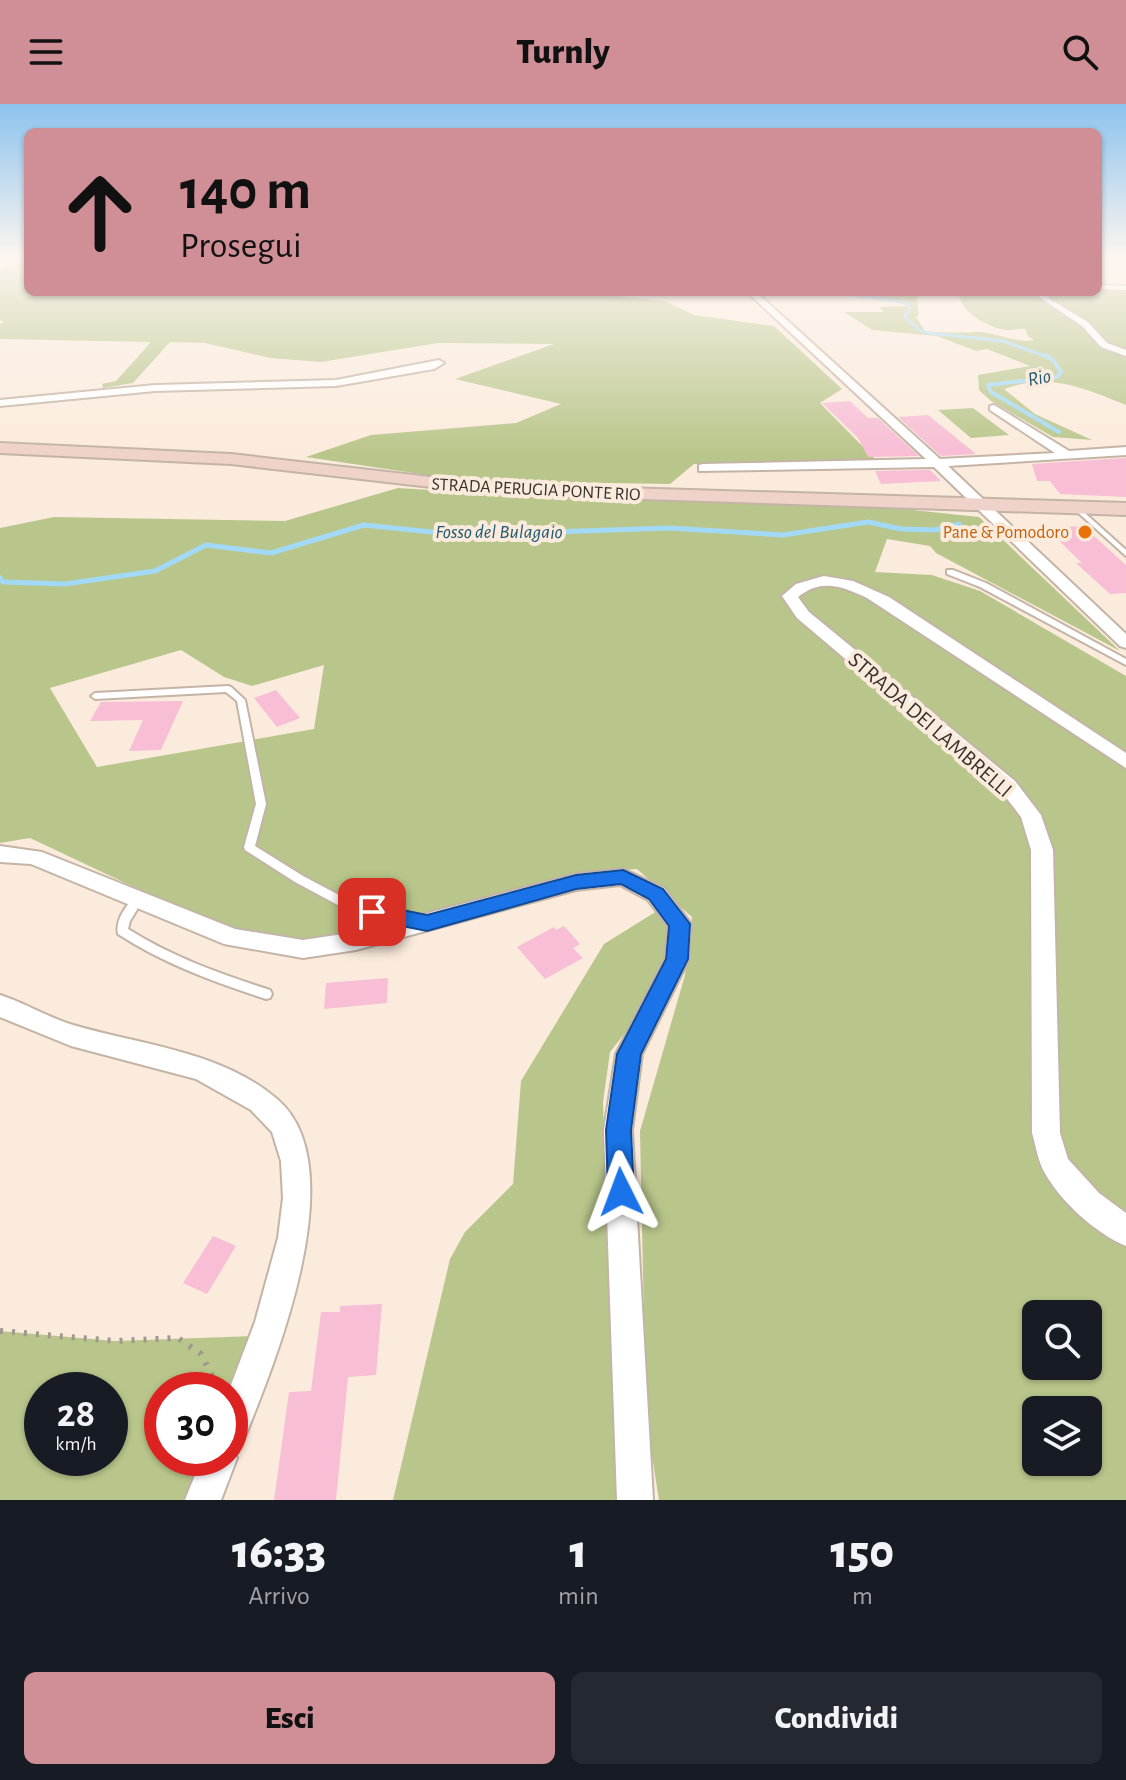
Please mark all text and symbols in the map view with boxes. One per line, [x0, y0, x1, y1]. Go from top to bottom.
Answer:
icon: menu [24, 30, 68, 74]
icon: search [1058, 30, 1102, 74]
text: Turnly [516, 34, 610, 70]
icon: ahead [48, 160, 152, 264]
text: 140 m [180, 163, 311, 219]
text: Prosegui [180, 228, 302, 264]
water label: Rio [1026, 366, 1052, 390]
street label: STRADA PERUGIA PONTE RIO [431, 476, 641, 504]
water label: Fosso del Bulagaio [435, 522, 563, 542]
marker: Pane & Pomodoro [1076, 523, 1094, 541]
place label: Pane & Pomodoro [943, 524, 1069, 542]
street label: STRADA DEI LAMBRELLI [844, 648, 1016, 801]
pin [338, 878, 406, 946]
icon: arrive [350, 890, 394, 934]
position arrow [579, 1150, 663, 1234]
map controls [1022, 1300, 1102, 1476]
button: search [1022, 1300, 1102, 1380]
speed limit sign: 30 [144, 1372, 248, 1476]
text: 28 [57, 1394, 95, 1434]
button: layers [1022, 1396, 1102, 1476]
text: km/h [55, 1434, 97, 1454]
text: 16:33 [232, 1529, 326, 1577]
text: 1 [570, 1529, 587, 1577]
text: 150 [831, 1529, 894, 1577]
text: Arrivo [248, 1583, 310, 1609]
text: min [558, 1583, 599, 1609]
text: m [852, 1583, 873, 1609]
button: Esci [24, 1672, 555, 1764]
button: Condividi [571, 1672, 1102, 1764]

